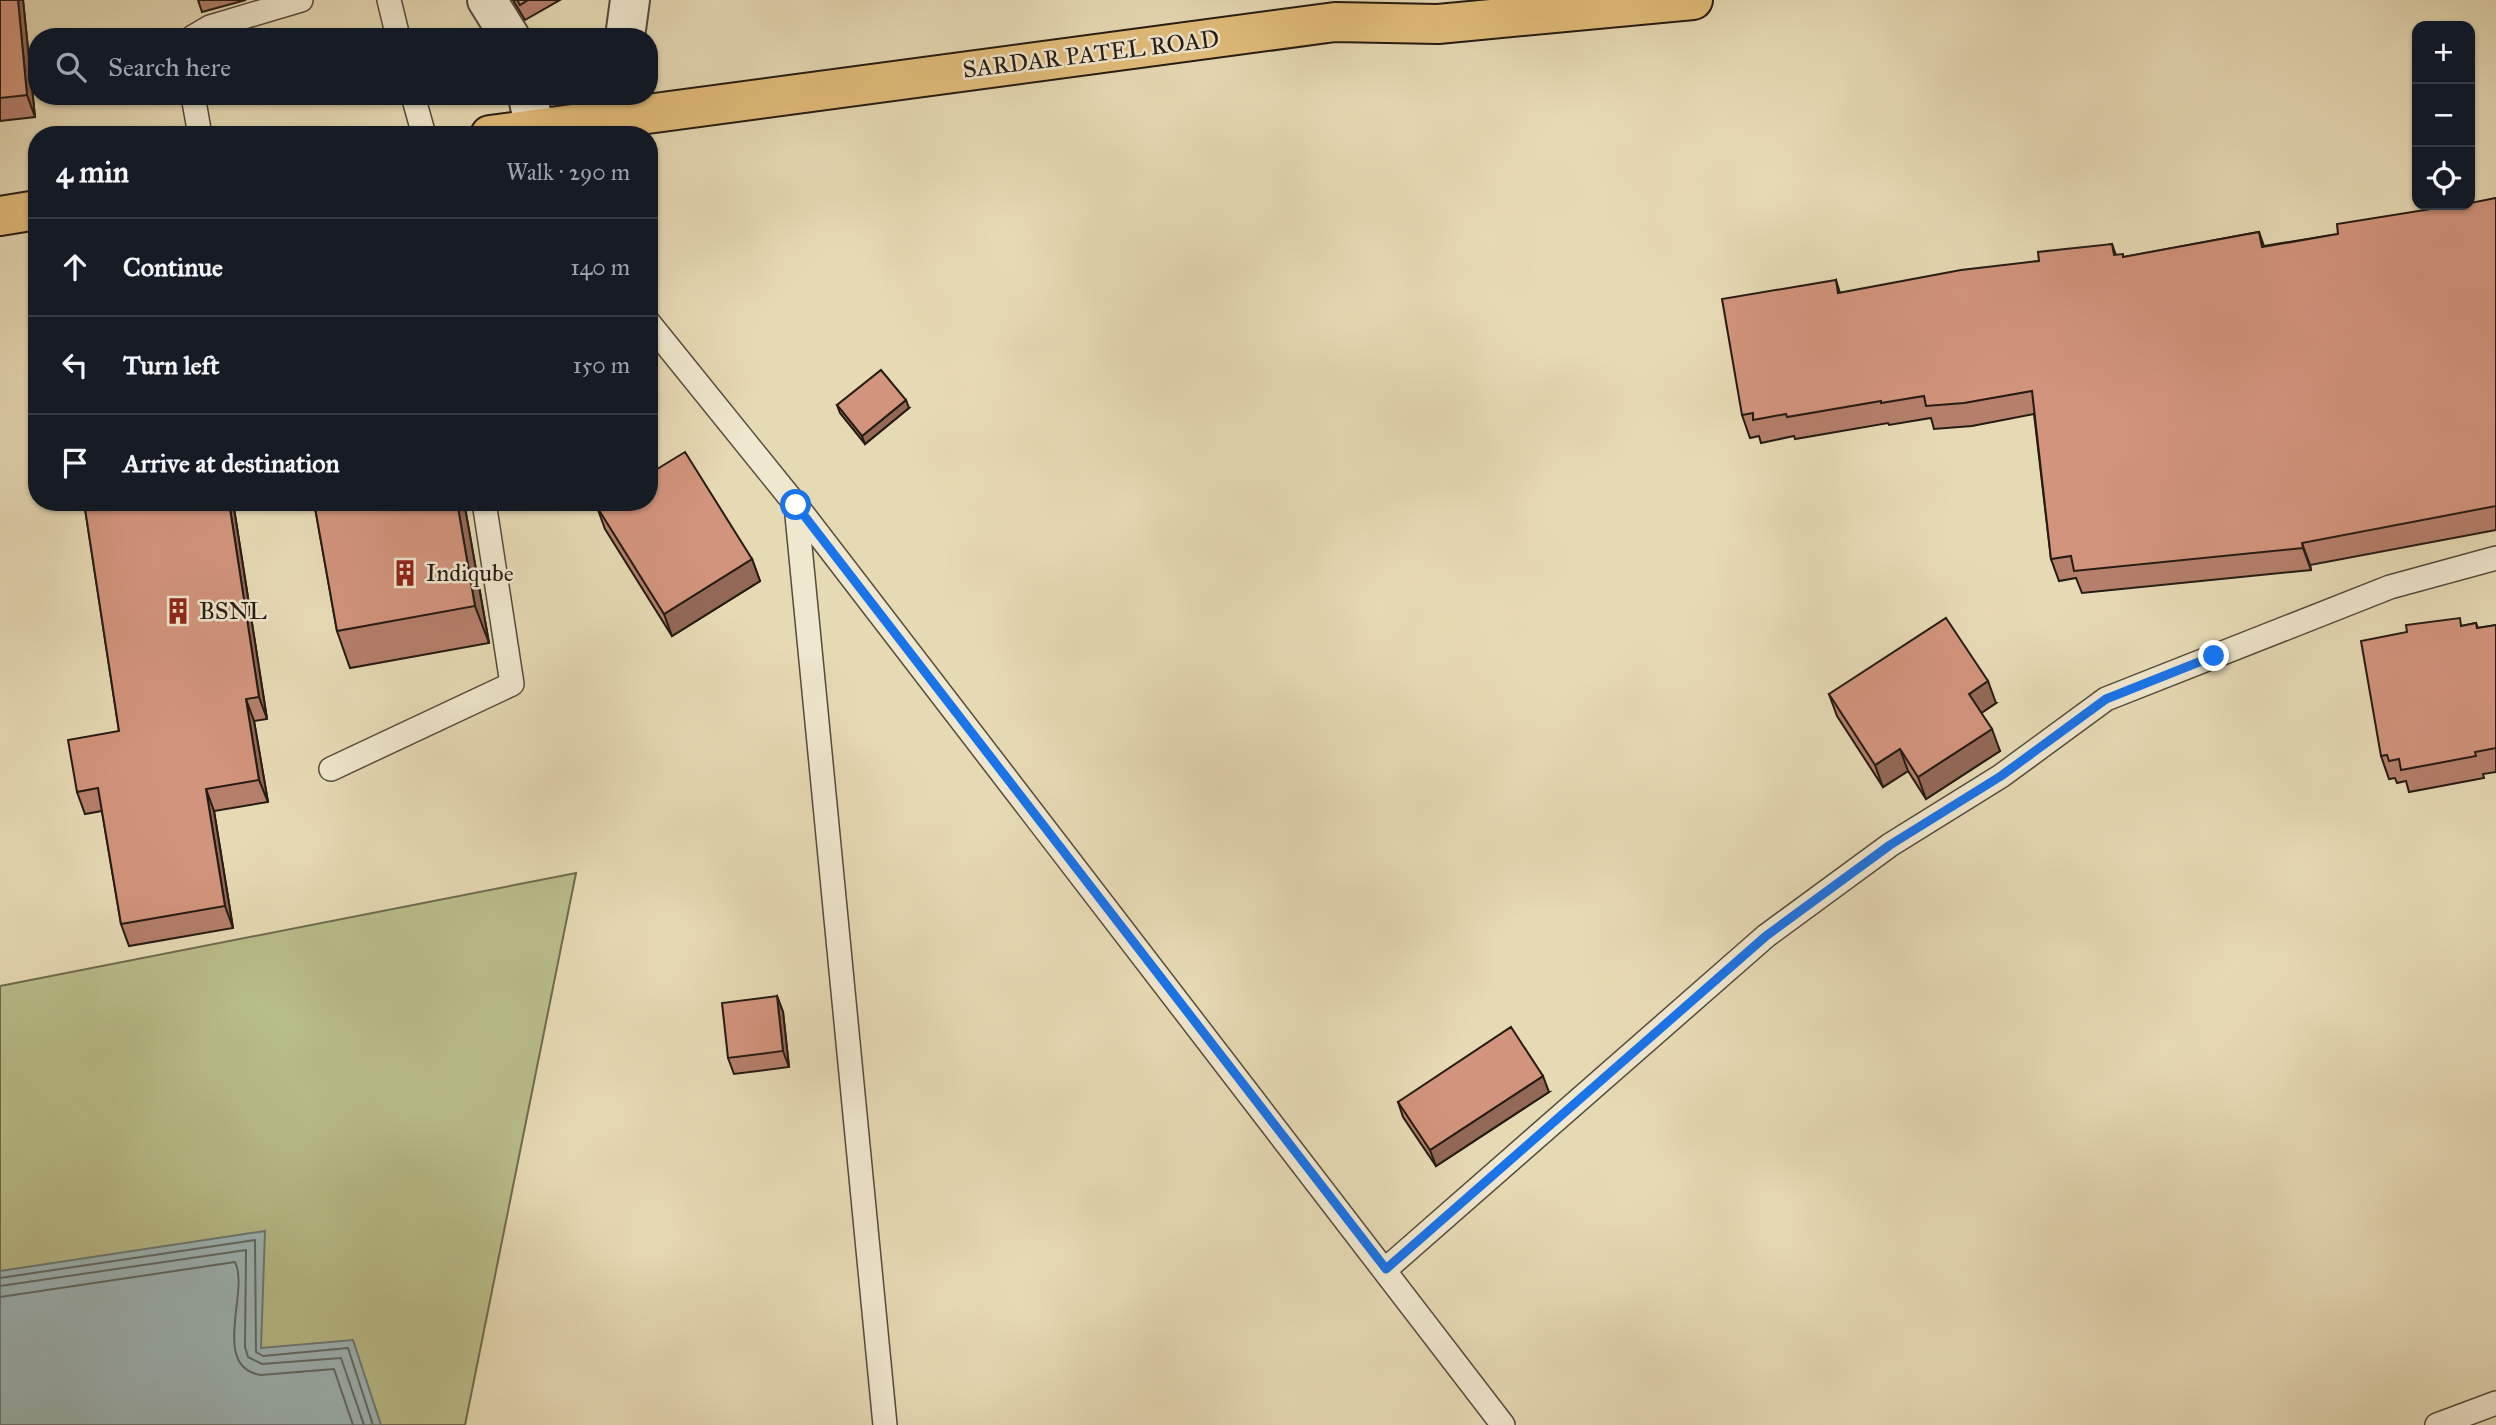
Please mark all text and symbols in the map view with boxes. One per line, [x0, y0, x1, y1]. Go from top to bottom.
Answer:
map controls [2412, 21, 2475, 210]
button: + [2412, 21, 2475, 84]
street label: SARDAR PATEL ROAD [961, 23, 1221, 85]
search box [28, 28, 658, 105]
icon: search [52, 48, 90, 86]
text: Search here [108, 51, 231, 83]
button: − [2412, 84, 2475, 147]
button: locate [2412, 147, 2475, 210]
text: 4 min [56, 154, 129, 190]
text: Walk · 290 m [506, 158, 630, 186]
icon: ahead [56, 248, 94, 286]
text: Continue [123, 251, 223, 283]
text: 140 m [570, 253, 630, 281]
icon: left [56, 346, 94, 384]
text: Turn left [123, 349, 219, 381]
text: 150 m [573, 351, 630, 379]
icon: arrive [56, 444, 94, 482]
text: Arrive at destination [123, 447, 340, 479]
route start [780, 489, 811, 520]
building icon: Indiqube [390, 558, 420, 588]
place label: Indiqube [426, 558, 514, 588]
building icon: BSNL [163, 596, 193, 626]
place label: BSNL [199, 596, 267, 626]
route end [2198, 640, 2229, 671]

